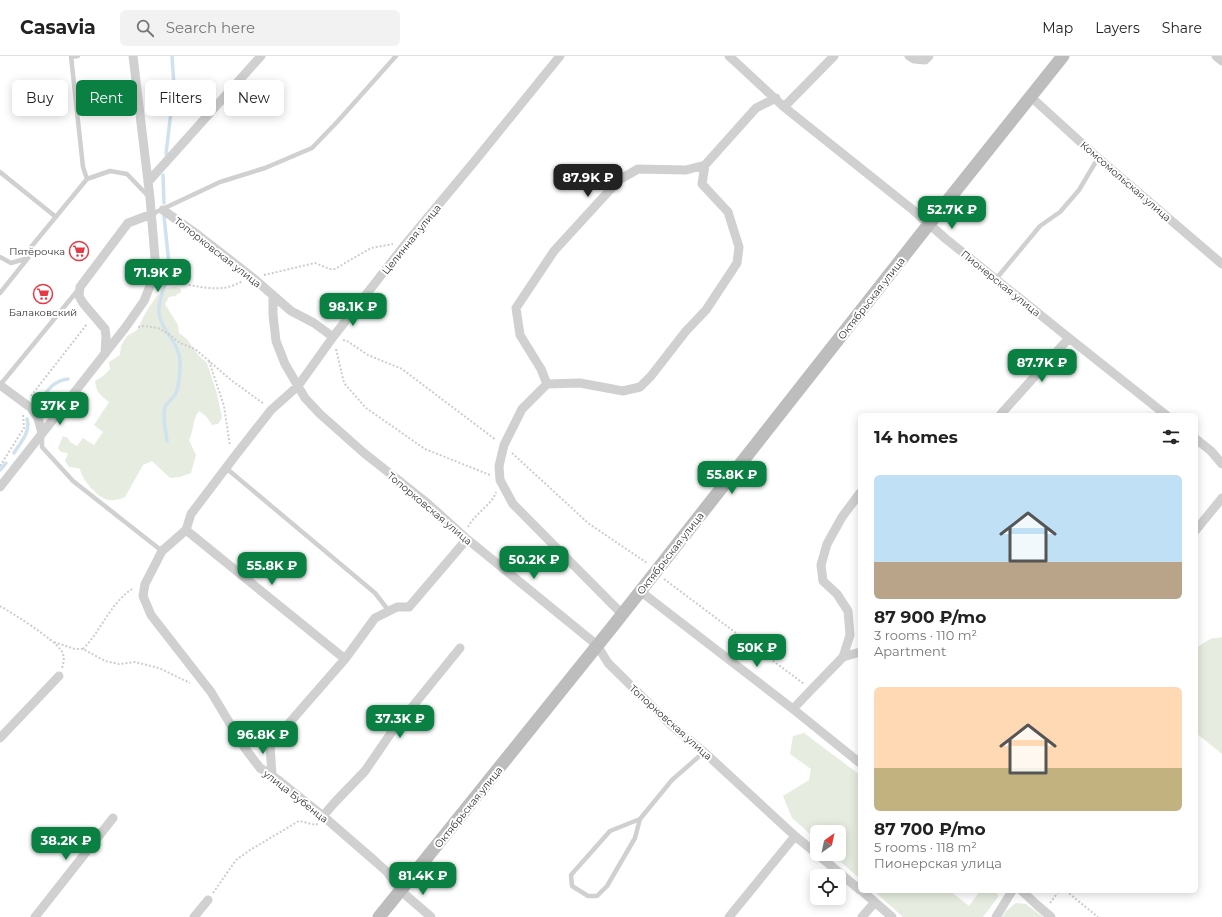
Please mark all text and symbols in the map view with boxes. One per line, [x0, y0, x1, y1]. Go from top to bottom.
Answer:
search box [120, 10, 400, 46]
text: Casavia [20, 16, 96, 39]
icon: search [134, 17, 156, 39]
text: Search here [166, 18, 255, 37]
text: Map [1042, 19, 1073, 37]
text: Layers [1095, 19, 1140, 37]
text: Share [1162, 19, 1202, 37]
chip: Buy [12, 80, 68, 116]
chip: Rent [76, 80, 137, 116]
chip: Filters [145, 80, 216, 116]
chip: New [224, 80, 284, 116]
street label: Комсомольская улица [1078, 138, 1174, 224]
pin: 87.9K ₽ [551, 164, 625, 198]
text: 87.9K ₽ [562, 169, 614, 185]
pin: 52.7K ₽ [915, 196, 989, 230]
text: 52.7K ₽ [927, 201, 977, 217]
street label: Целинная улица [379, 202, 444, 277]
street label: Топорковская улица [172, 214, 264, 290]
supermarket icon: Пятёрочка [68, 240, 90, 262]
place label: Пятёрочка [9, 245, 65, 258]
street label: Пионерская улица [958, 247, 1043, 319]
street label: Октябрьская улица [835, 254, 908, 342]
pin: 71.9K ₽ [121, 259, 195, 293]
text: 71.9K ₽ [134, 264, 182, 280]
supermarket icon: Балаковский [32, 283, 54, 305]
pin: 98.1K ₽ [316, 293, 390, 327]
text: 98.1K ₽ [329, 298, 377, 314]
place label: Балаковский [9, 306, 77, 319]
pin: 87.7K ₽ [1005, 349, 1079, 383]
text: 87.7K ₽ [1017, 354, 1067, 370]
pin: 37K ₽ [32, 392, 88, 426]
text: 37K ₽ [40, 397, 80, 413]
icon: filters [1160, 426, 1182, 448]
text: 14 homes [874, 427, 958, 447]
pin: 55.8K ₽ [695, 461, 769, 495]
text: 55.8K ₽ [707, 466, 757, 482]
street label: Топорковская улица [385, 469, 475, 548]
icon: home [992, 501, 1064, 573]
street label: Октябрьская улица [634, 509, 707, 597]
pin: 50.2K ₽ [497, 546, 571, 580]
text: 50.2K ₽ [509, 551, 559, 567]
pin: 55.8K ₽ [235, 552, 309, 586]
text: 55.8K ₽ [247, 557, 297, 573]
text: 87 900 ₽/mo [874, 607, 986, 627]
text: 3 rooms · 110 m² [874, 627, 977, 643]
pin: 50K ₽ [729, 634, 785, 668]
text: 50K ₽ [737, 639, 777, 655]
text: Apartment [874, 643, 946, 659]
street label: Топорковская улица [627, 682, 715, 763]
pin: 37.3K ₽ [363, 705, 437, 739]
text: 37.3K ₽ [375, 710, 425, 726]
icon: home [992, 713, 1064, 785]
pin: 96.8K ₽ [226, 721, 300, 755]
text: 96.8K ₽ [237, 726, 289, 742]
street label: Октябрьская улица [432, 764, 505, 851]
street label: улица Бубенца [260, 766, 331, 826]
text: 87 700 ₽/mo [874, 819, 986, 839]
north arrow [810, 825, 846, 861]
map controls [810, 825, 846, 905]
pin: 38.2K ₽ [29, 827, 103, 861]
text: 38.2K ₽ [41, 832, 92, 848]
text: 5 rooms · 118 m² [874, 839, 977, 855]
text: Пионерская улица [874, 855, 1002, 871]
pin: 81.4K ₽ [386, 862, 460, 896]
text: 81.4K ₽ [398, 867, 448, 883]
button: locate [810, 869, 846, 905]

